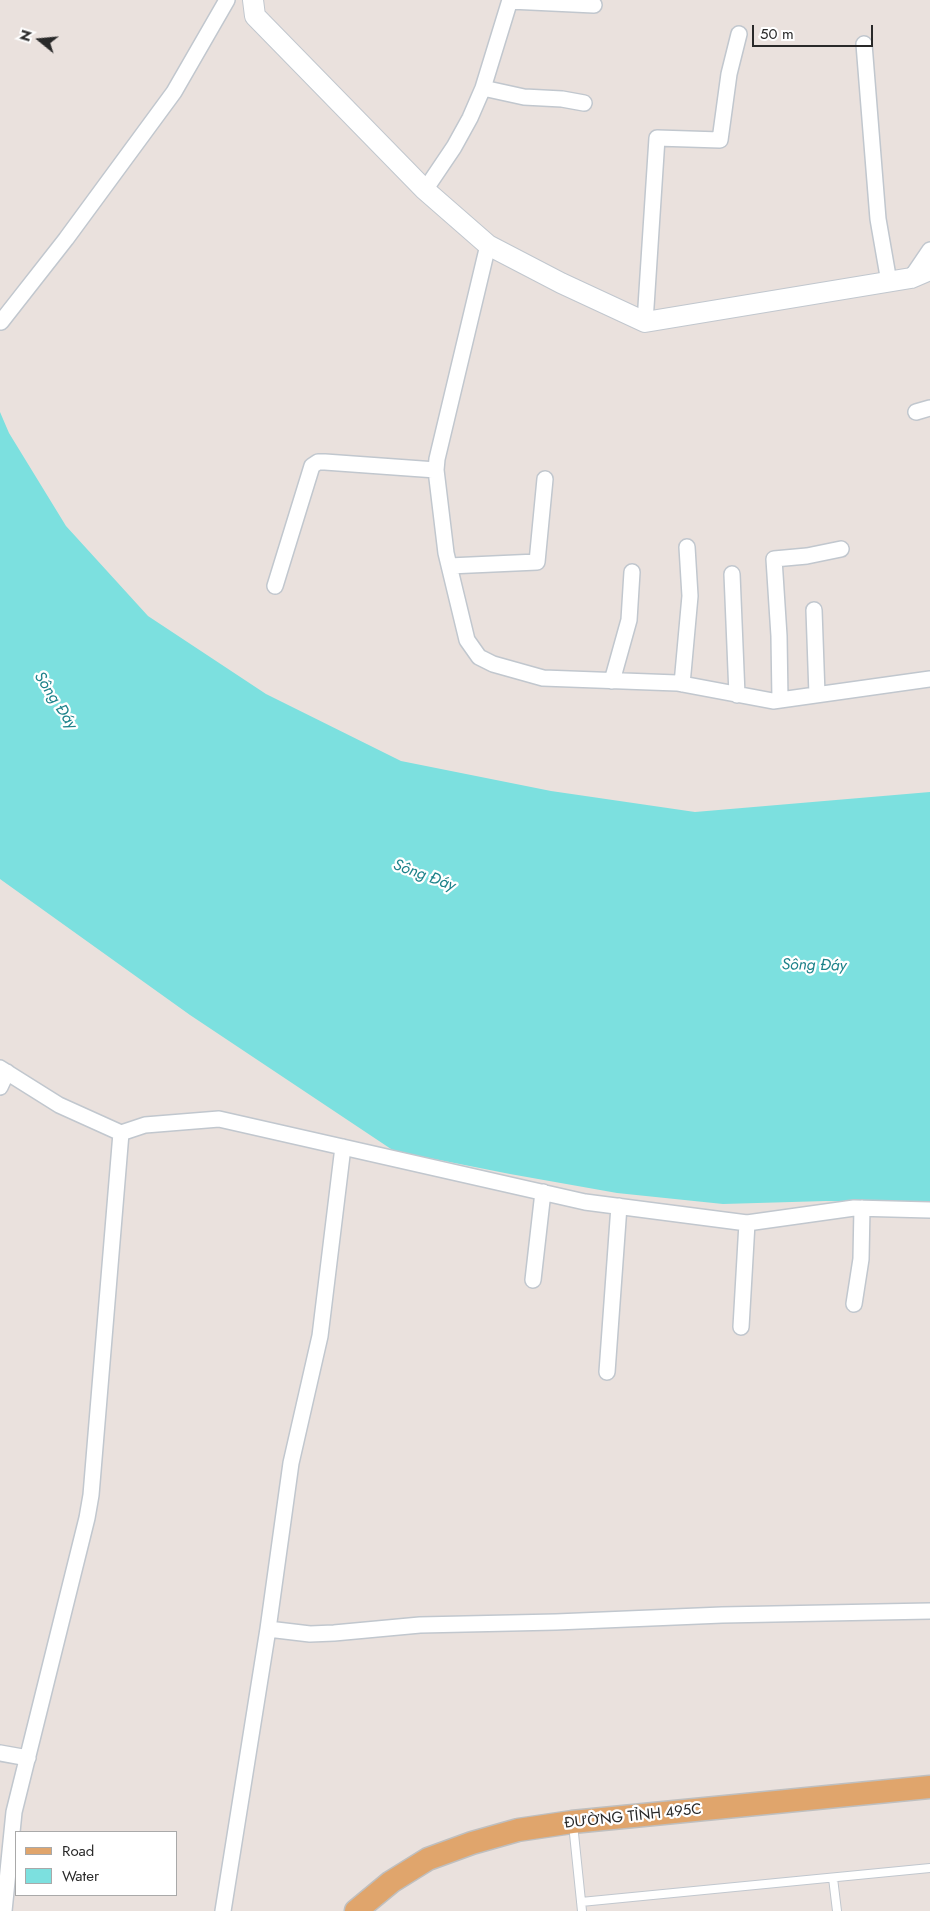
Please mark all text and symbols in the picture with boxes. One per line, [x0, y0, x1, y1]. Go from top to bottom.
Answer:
north arrow [15, 15, 65, 65]
scale bar [755, 15, 876, 47]
text: 50 m [760, 23, 794, 45]
text: N [14, 27, 37, 44]
water label: Sông Đáy [29, 669, 81, 733]
water label: Sông Đáy [390, 856, 458, 896]
water label: Sông Đáy [781, 956, 847, 976]
street label: ĐƯỜNG TỈNH 495C [564, 1801, 702, 1833]
legend [15, 1831, 178, 1896]
text: Road [62, 1840, 94, 1862]
text: Water [62, 1865, 99, 1887]

